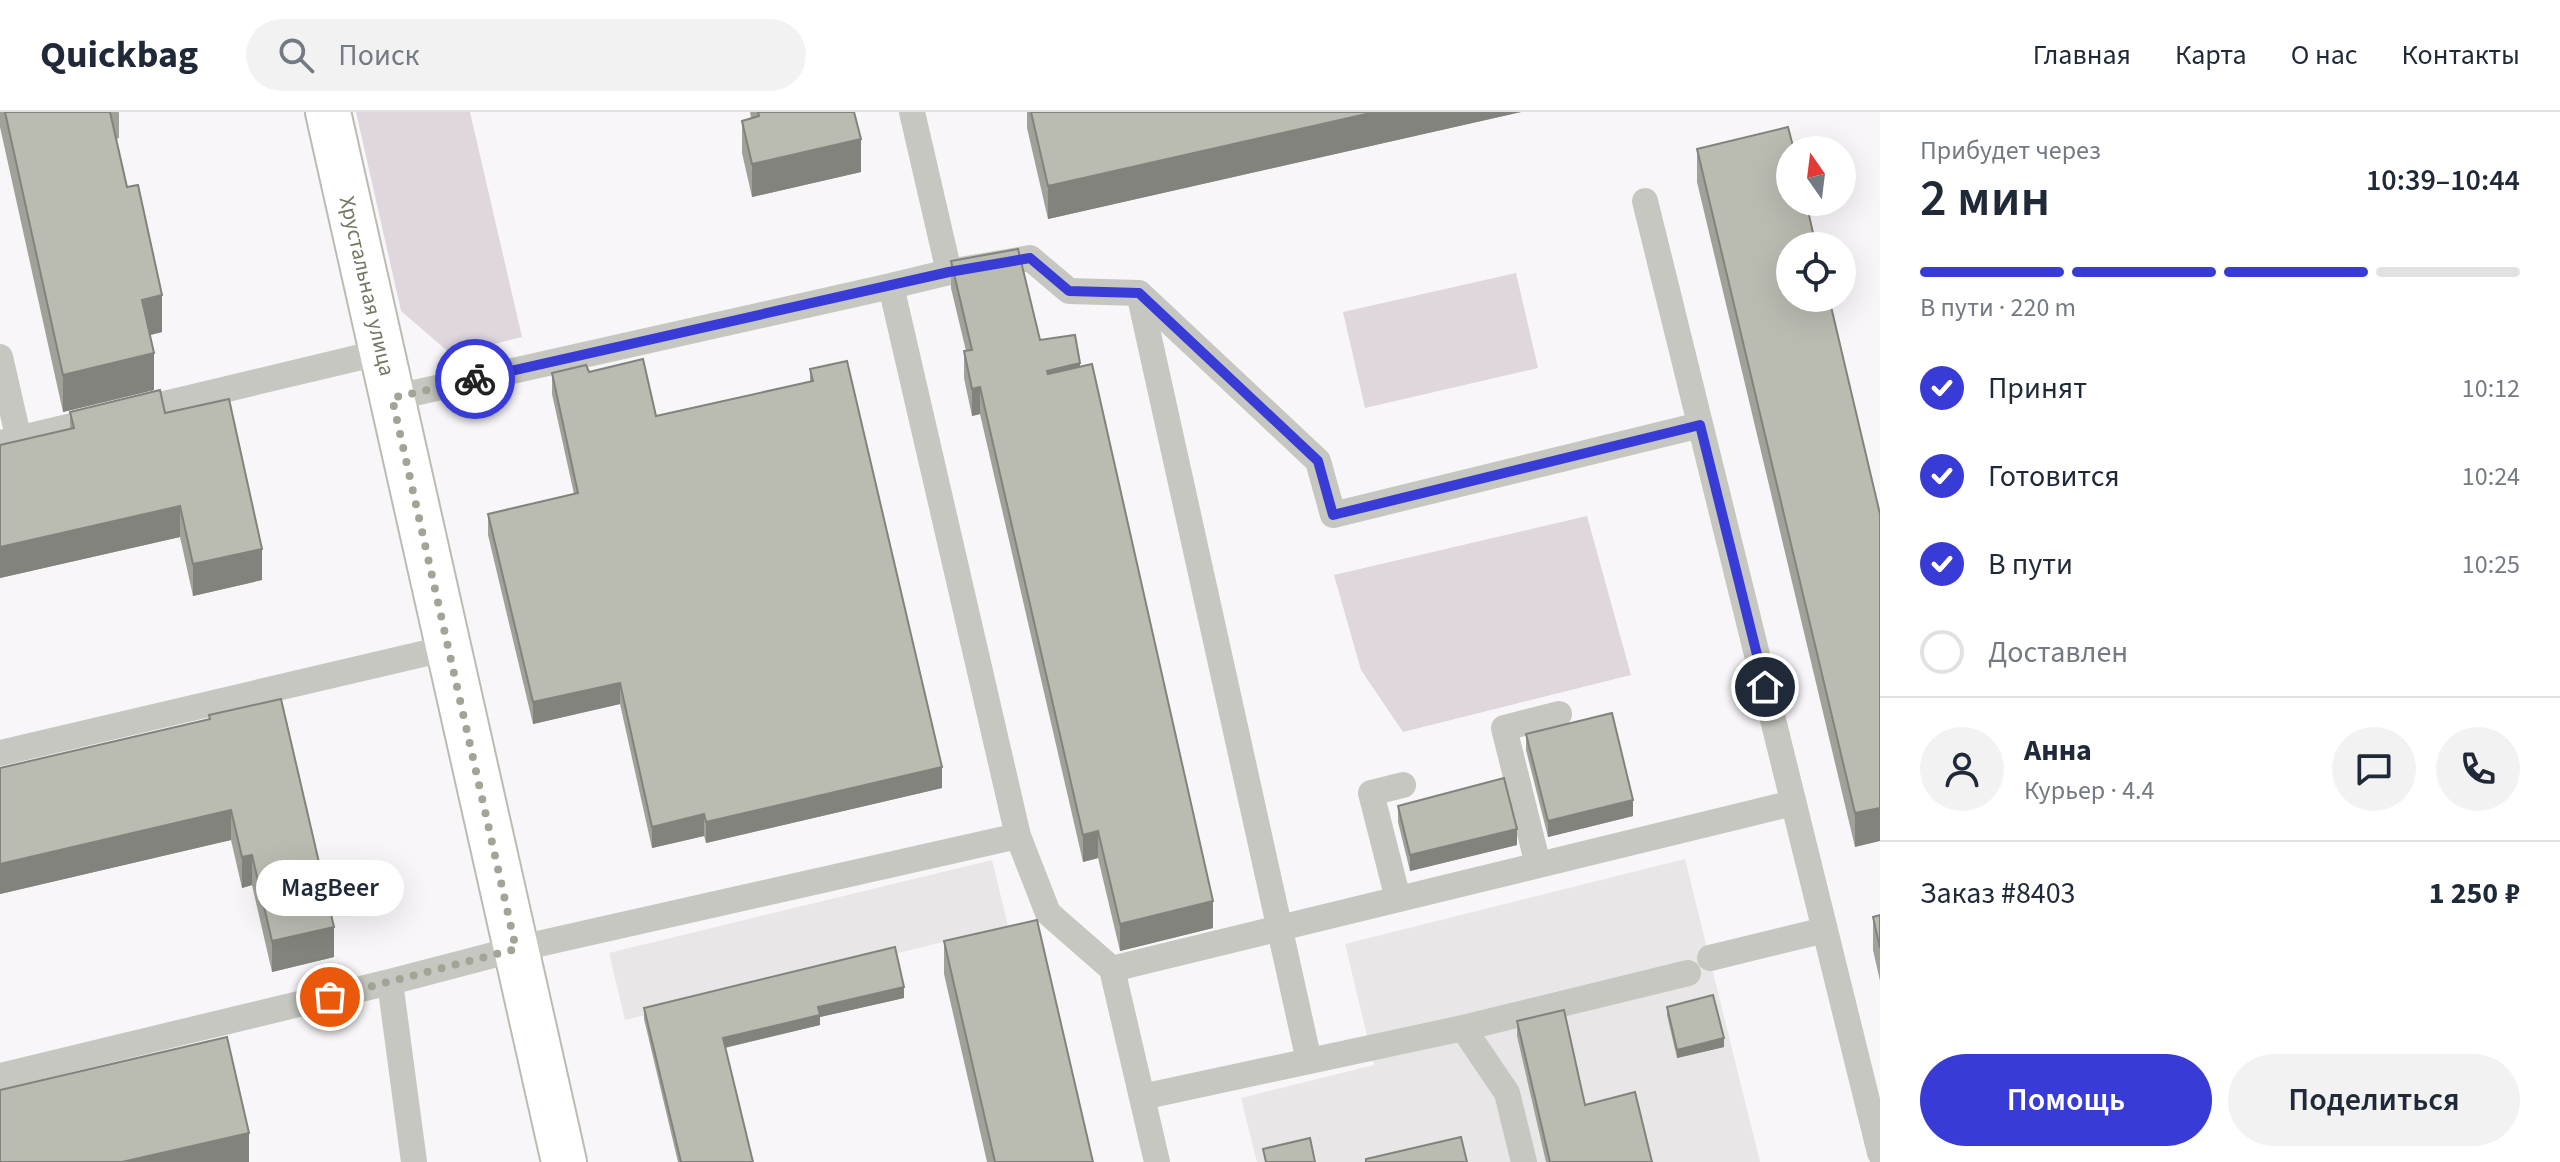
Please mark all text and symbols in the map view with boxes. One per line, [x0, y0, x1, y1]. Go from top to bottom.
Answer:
search box [246, 19, 806, 91]
text: Quickbag [40, 28, 198, 82]
icon: search [274, 33, 318, 77]
text: Поиск [338, 34, 419, 77]
text: Главная [2033, 35, 2131, 75]
text: Карта [2175, 35, 2247, 75]
text: О нас [2291, 35, 2358, 75]
text: Контакты [2402, 35, 2520, 75]
text: Прибудет через [1920, 132, 2101, 169]
north arrow [1776, 136, 1856, 216]
map controls [1776, 136, 1856, 312]
text: 10:39–10:44 [2366, 159, 2520, 202]
text: 2 мин [1920, 162, 2050, 236]
street label: Хрустальная улица [331, 193, 403, 379]
button: locate [1776, 232, 1856, 312]
text: В пути · 220 m [1920, 289, 2076, 326]
courier [435, 339, 515, 419]
icon: bike [453, 357, 497, 401]
icon: check [1920, 366, 1964, 410]
text: Принят [1988, 367, 2087, 410]
text: 10:12 [2462, 370, 2520, 407]
icon: check [1920, 454, 1964, 498]
text: Готовится [1988, 455, 2120, 498]
text: 10:24 [2462, 458, 2520, 495]
icon: check [1920, 542, 1964, 586]
text: В пути [1988, 543, 2073, 586]
text: 10:25 [2462, 546, 2520, 583]
text: Доставлен [1988, 631, 2128, 674]
pin [1731, 653, 1799, 721]
icon: home [1743, 665, 1787, 709]
button: person [1920, 727, 2004, 811]
button: chat [2332, 727, 2416, 811]
button: phone [2436, 727, 2520, 811]
text: Анна [2024, 729, 2092, 772]
text: Курьер · 4.4 [2024, 772, 2154, 809]
callout: MagBeer [256, 861, 404, 917]
text: MagBeer [281, 869, 379, 906]
text: Заказ #8403 [1920, 872, 2076, 915]
text: 1 250 ₽ [2429, 872, 2520, 915]
pin [296, 963, 364, 1031]
icon: bag [308, 975, 352, 1019]
button: Помощь [1920, 1054, 2212, 1146]
button: Поделиться [2228, 1054, 2520, 1146]

